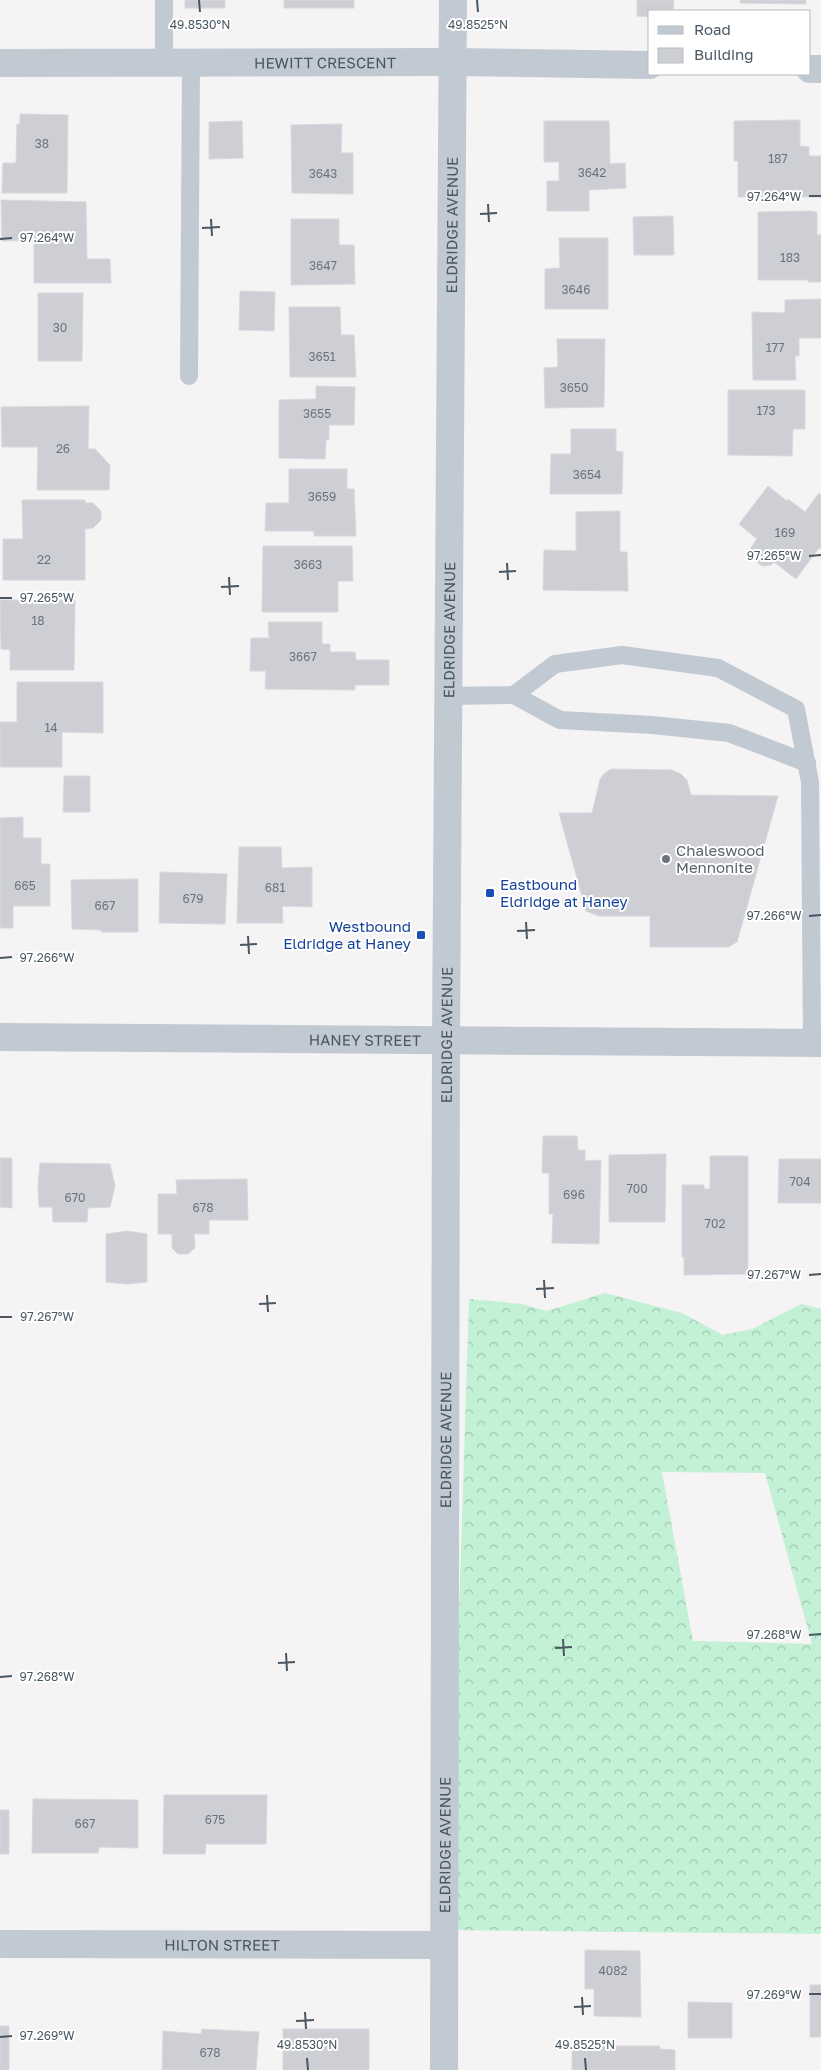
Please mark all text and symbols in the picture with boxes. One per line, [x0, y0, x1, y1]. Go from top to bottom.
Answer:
legend [648, 10, 811, 75]
text: 49.8530°N [170, 17, 230, 32]
text: 49.8525°N [448, 17, 508, 32]
text: Road [694, 20, 731, 38]
text: Building [694, 45, 754, 63]
street label: HEWITT CRESCENT [254, 53, 396, 71]
house number: 38 [35, 136, 49, 151]
house number: 187 [768, 151, 788, 166]
street label: ELDRIDGE AVENUE [442, 157, 461, 293]
house number: 3642 [578, 165, 606, 180]
house number: 3643 [309, 166, 337, 181]
text: 97.264°W [747, 189, 802, 204]
text: 97.264°W [20, 230, 75, 245]
house number: 183 [780, 250, 800, 265]
house number: 3647 [309, 258, 337, 273]
house number: 3646 [562, 282, 590, 297]
house number: 30 [53, 320, 67, 335]
house number: 177 [766, 340, 784, 355]
house number: 3651 [308, 349, 336, 364]
house number: 3650 [560, 380, 588, 395]
house number: 173 [756, 403, 776, 418]
house number: 3655 [303, 406, 331, 421]
house number: 26 [56, 441, 70, 456]
house number: 3654 [573, 467, 601, 482]
house number: 3659 [308, 489, 336, 504]
house number: 169 [775, 525, 795, 540]
text: 97.265°W [747, 548, 802, 563]
house number: 22 [37, 552, 51, 567]
house number: 3663 [294, 557, 322, 572]
street label: ELDRIDGE AVENUE [439, 562, 458, 698]
text: 97.265°W [20, 590, 75, 605]
house number: 18 [31, 613, 45, 628]
house number: 3667 [289, 649, 317, 664]
house number: 14 [44, 720, 58, 735]
place label: Chaleswood Mennonite [676, 841, 764, 876]
marker: Chaleswood Mennonite [660, 853, 672, 865]
place label: Eastbound Eldridge at Haney [500, 875, 628, 910]
house number: 665 [14, 878, 36, 893]
house number: 681 [265, 880, 285, 895]
marker: Eastbound Eldridge at Haney [484, 887, 496, 899]
house number: 679 [183, 891, 203, 906]
house number: 667 [95, 898, 115, 913]
text: 97.266°W [747, 908, 802, 923]
place label: Westbound Eldridge at Haney [283, 917, 412, 952]
marker: Westbound Eldridge at Haney [415, 929, 427, 941]
text: 97.266°W [20, 950, 75, 965]
street label: ELDRIDGE AVENUE [437, 967, 455, 1103]
street label: HANEY STREET [309, 1030, 421, 1049]
house number: 704 [789, 1174, 811, 1189]
house number: 700 [626, 1181, 648, 1196]
house number: 696 [563, 1187, 585, 1202]
house number: 670 [64, 1190, 86, 1205]
house number: 678 [193, 1200, 213, 1215]
house number: 702 [705, 1216, 725, 1231]
text: 97.267°W [747, 1267, 801, 1282]
text: 97.267°W [20, 1309, 74, 1324]
street label: ELDRIDGE AVENUE [436, 1372, 454, 1508]
text: 97.268°W [747, 1627, 802, 1642]
text: 97.268°W [20, 1669, 75, 1684]
street label: ELDRIDGE AVENUE [435, 1777, 454, 1913]
house number: 675 [205, 1812, 225, 1827]
house number: 667 [75, 1816, 95, 1831]
street label: HILTON STREET [164, 1935, 280, 1954]
house number: 4082 [598, 1963, 628, 1978]
text: 97.269°W [747, 1987, 802, 2002]
text: 97.269°W [20, 2028, 75, 2043]
text: 49.8530°N [277, 2037, 337, 2052]
text: 49.8525°N [555, 2037, 615, 2052]
house number: 678 [200, 2045, 220, 2060]

